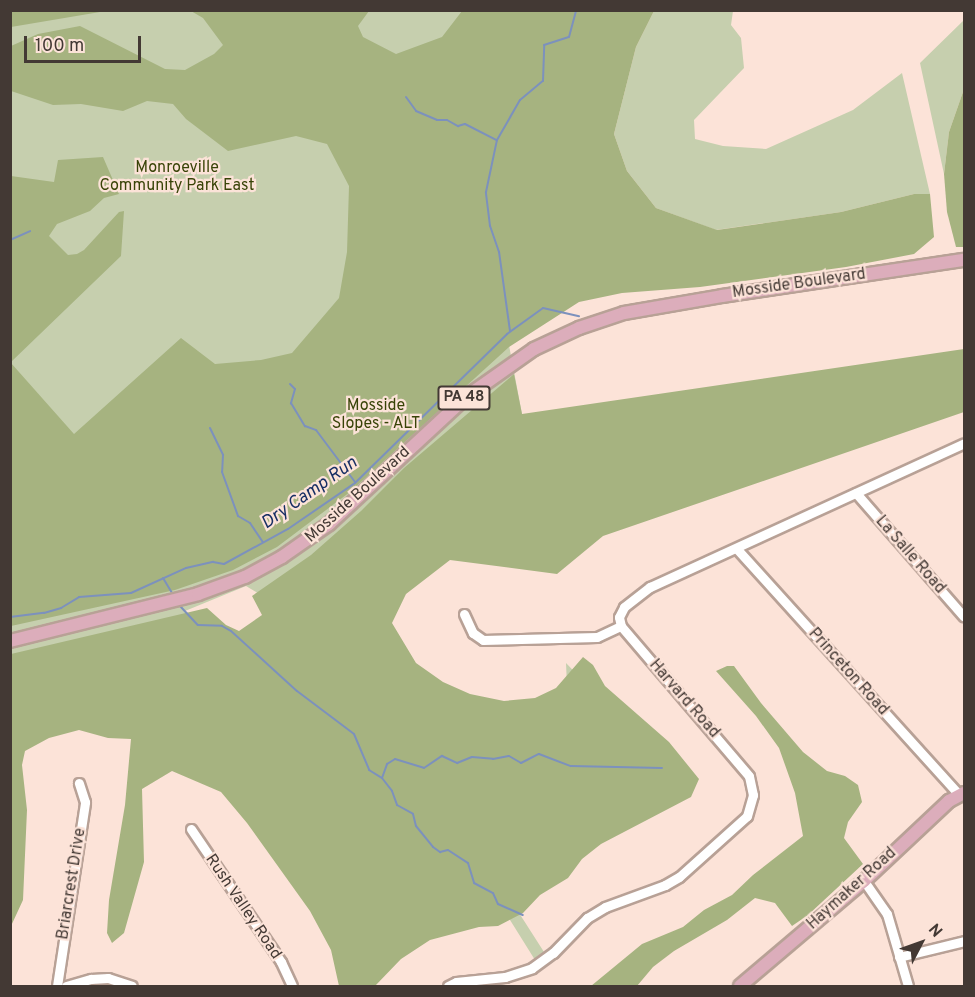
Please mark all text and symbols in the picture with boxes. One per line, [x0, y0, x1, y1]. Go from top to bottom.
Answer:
scale bar [27, 24, 144, 62]
text: 100 m [35, 35, 84, 58]
park label: Monroeville Community Park East [100, 158, 254, 196]
street label: Mosside Boulevard [731, 265, 867, 303]
road number: PA 48 [437, 386, 491, 410]
park label: Mosside Slopes - ALT [331, 396, 421, 434]
street label: Mosside Boulevard [302, 443, 414, 547]
water label: Dry Camp Run [258, 453, 362, 535]
street label: La Salle Road [871, 512, 949, 598]
street label: Princeton Road [804, 624, 892, 720]
street label: Harvard Road [645, 656, 723, 742]
street label: Briarcrest Drive [54, 827, 90, 941]
street label: Haymaker Road [803, 844, 901, 934]
street label: Rush Valley Road [201, 851, 285, 963]
north arrow [891, 913, 951, 973]
text: N [923, 920, 946, 942]

